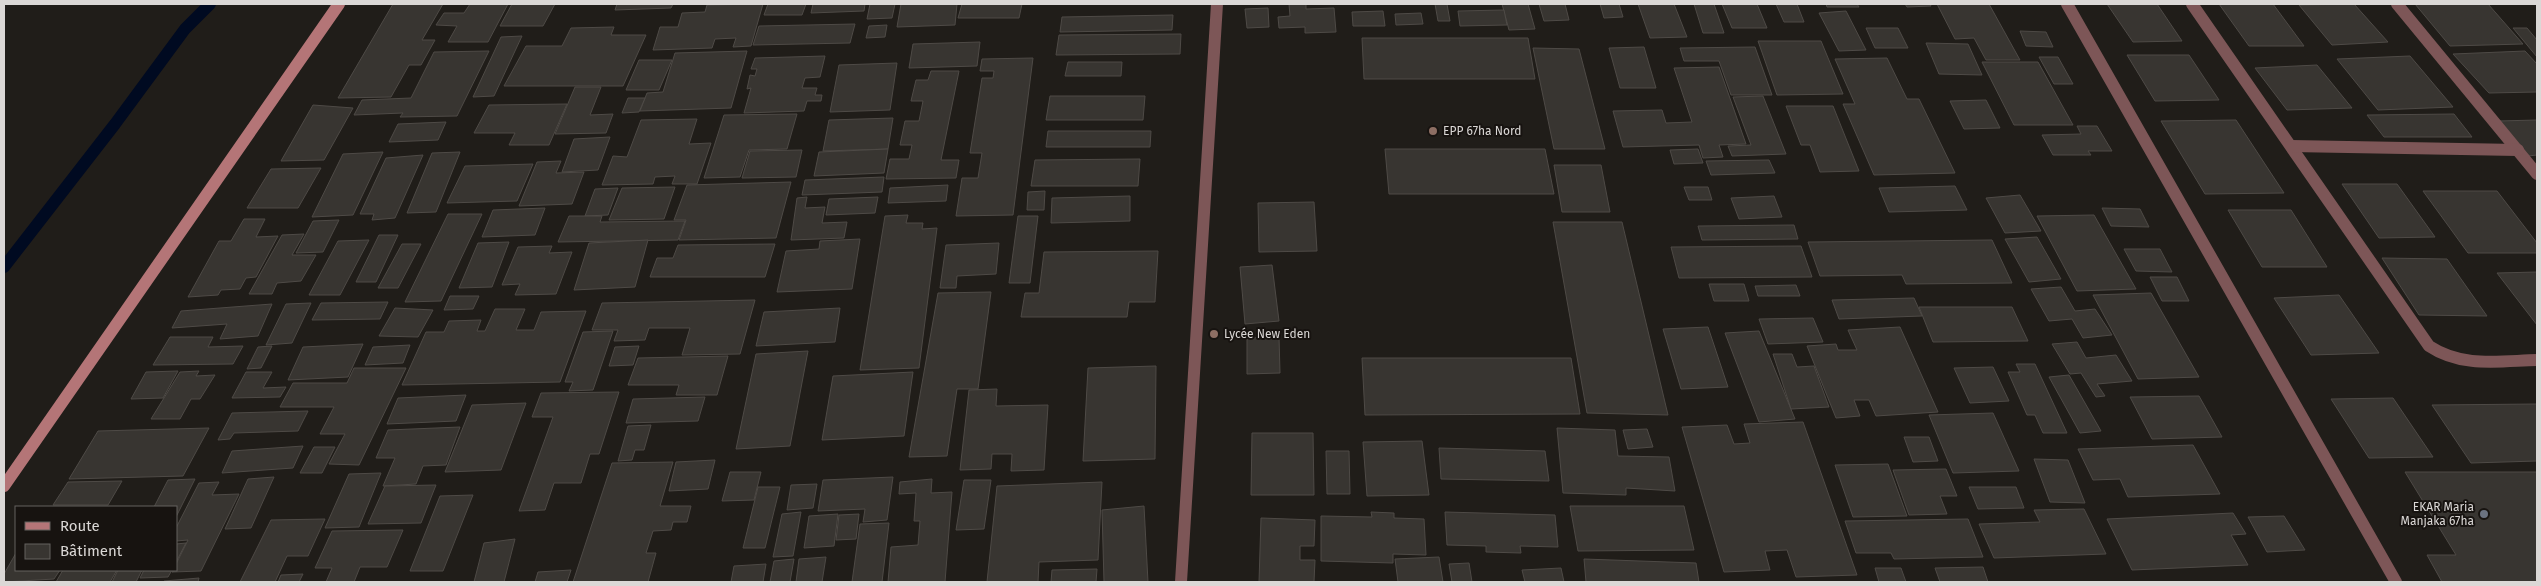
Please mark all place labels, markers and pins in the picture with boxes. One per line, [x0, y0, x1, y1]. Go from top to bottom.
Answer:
place label: EPP 67ha Nord [1443, 124, 1521, 138]
marker: EPP 67ha Nord [1427, 125, 1439, 137]
place label: Lycée New Eden [1224, 327, 1310, 341]
marker: Lycée New Eden [1208, 328, 1220, 340]
place label: EKAR Maria Manjaka 67ha [2401, 500, 2474, 528]
marker: EKAR Maria Manjaka 67ha [2478, 508, 2490, 520]

